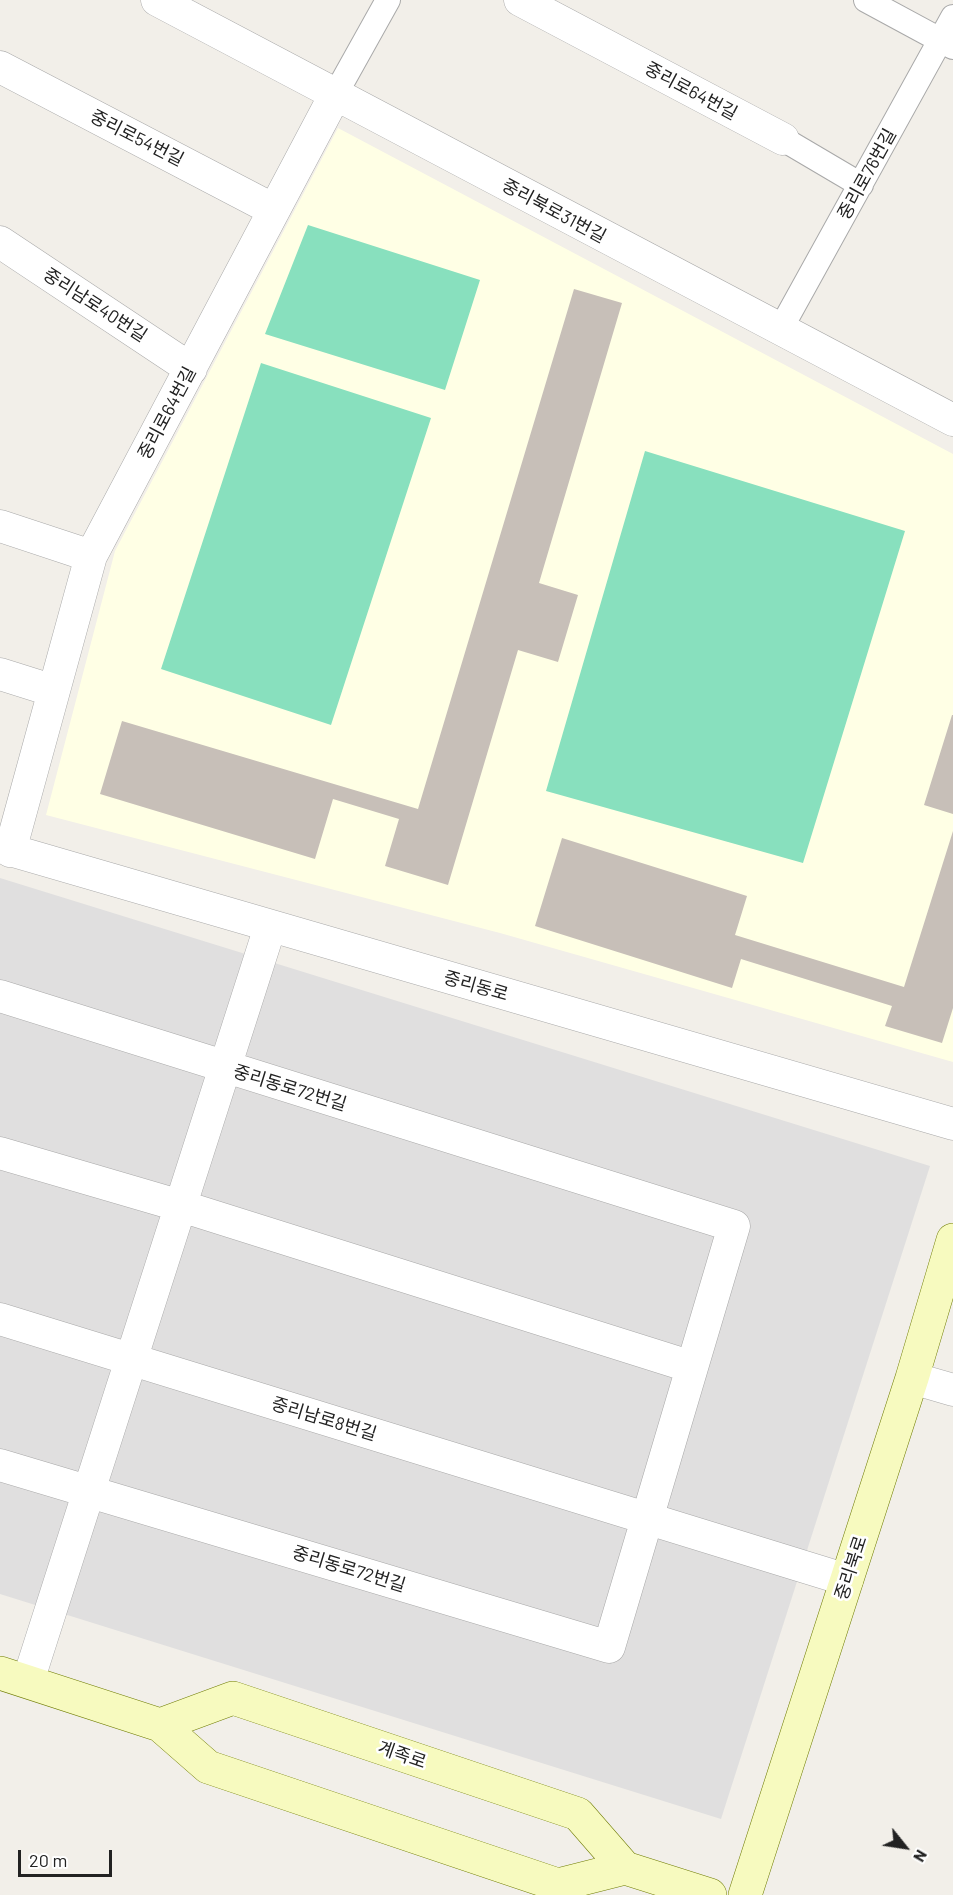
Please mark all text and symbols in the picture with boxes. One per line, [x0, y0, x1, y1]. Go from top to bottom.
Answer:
street label: 중리로64번길 [641, 58, 741, 124]
street label: 중리로54번길 [87, 105, 187, 171]
street label: 중리로76번길 [833, 125, 901, 223]
street label: 중리북로31번길 [498, 175, 610, 247]
street label: 중리남로40번길 [39, 263, 151, 347]
street label: 중리로64번길 [134, 363, 200, 463]
street label: 중리동로 [441, 966, 511, 1006]
street label: 중리동로72번길 [231, 1060, 349, 1116]
street label: 중리남로8번길 [269, 1393, 379, 1445]
street label: 중리북로 [830, 1533, 872, 1603]
street label: 중리동로72번길 [290, 1541, 408, 1597]
street label: 계족로 [375, 1737, 429, 1773]
north arrow [875, 1817, 935, 1877]
scale bar [21, 1838, 116, 1876]
text: N [910, 1847, 932, 1866]
text: 20 m [29, 1849, 67, 1871]

